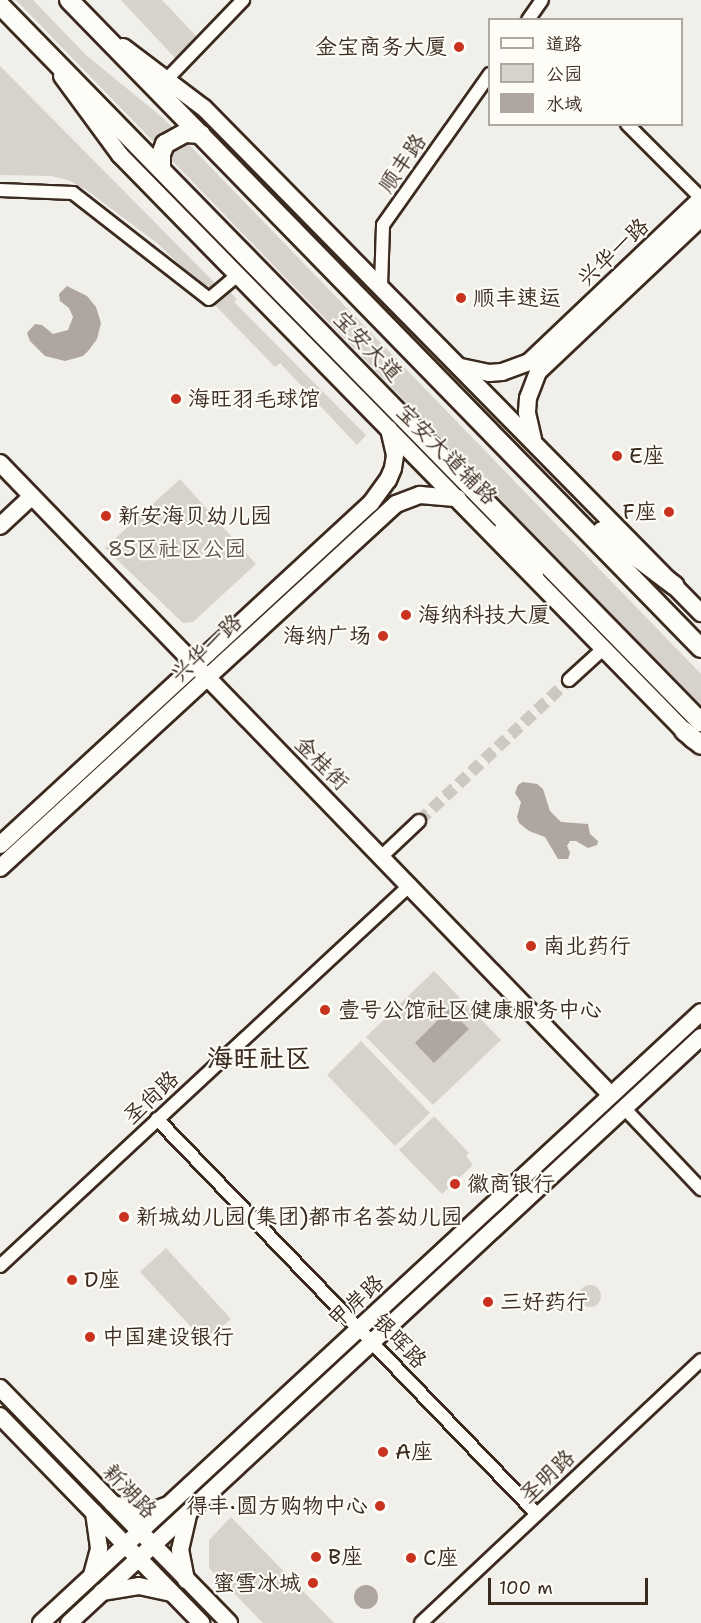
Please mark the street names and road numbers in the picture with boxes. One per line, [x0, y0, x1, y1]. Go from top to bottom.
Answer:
street label: 顺丰路 [372, 128, 432, 198]
street label: 兴华一路 [572, 212, 654, 292]
street label: 宝安大道 [328, 305, 408, 387]
street label: 宝安大道辅路 [391, 398, 503, 510]
street label: 兴华一路 [165, 608, 247, 688]
street label: 金桂街 [289, 730, 355, 796]
street label: 圣尚路 [118, 1065, 184, 1129]
street label: 甲岸路 [323, 1269, 389, 1333]
street label: 银晖路 [368, 1308, 432, 1374]
street label: 圣明路 [514, 1444, 580, 1508]
street label: 新湖路 [98, 1458, 162, 1524]

